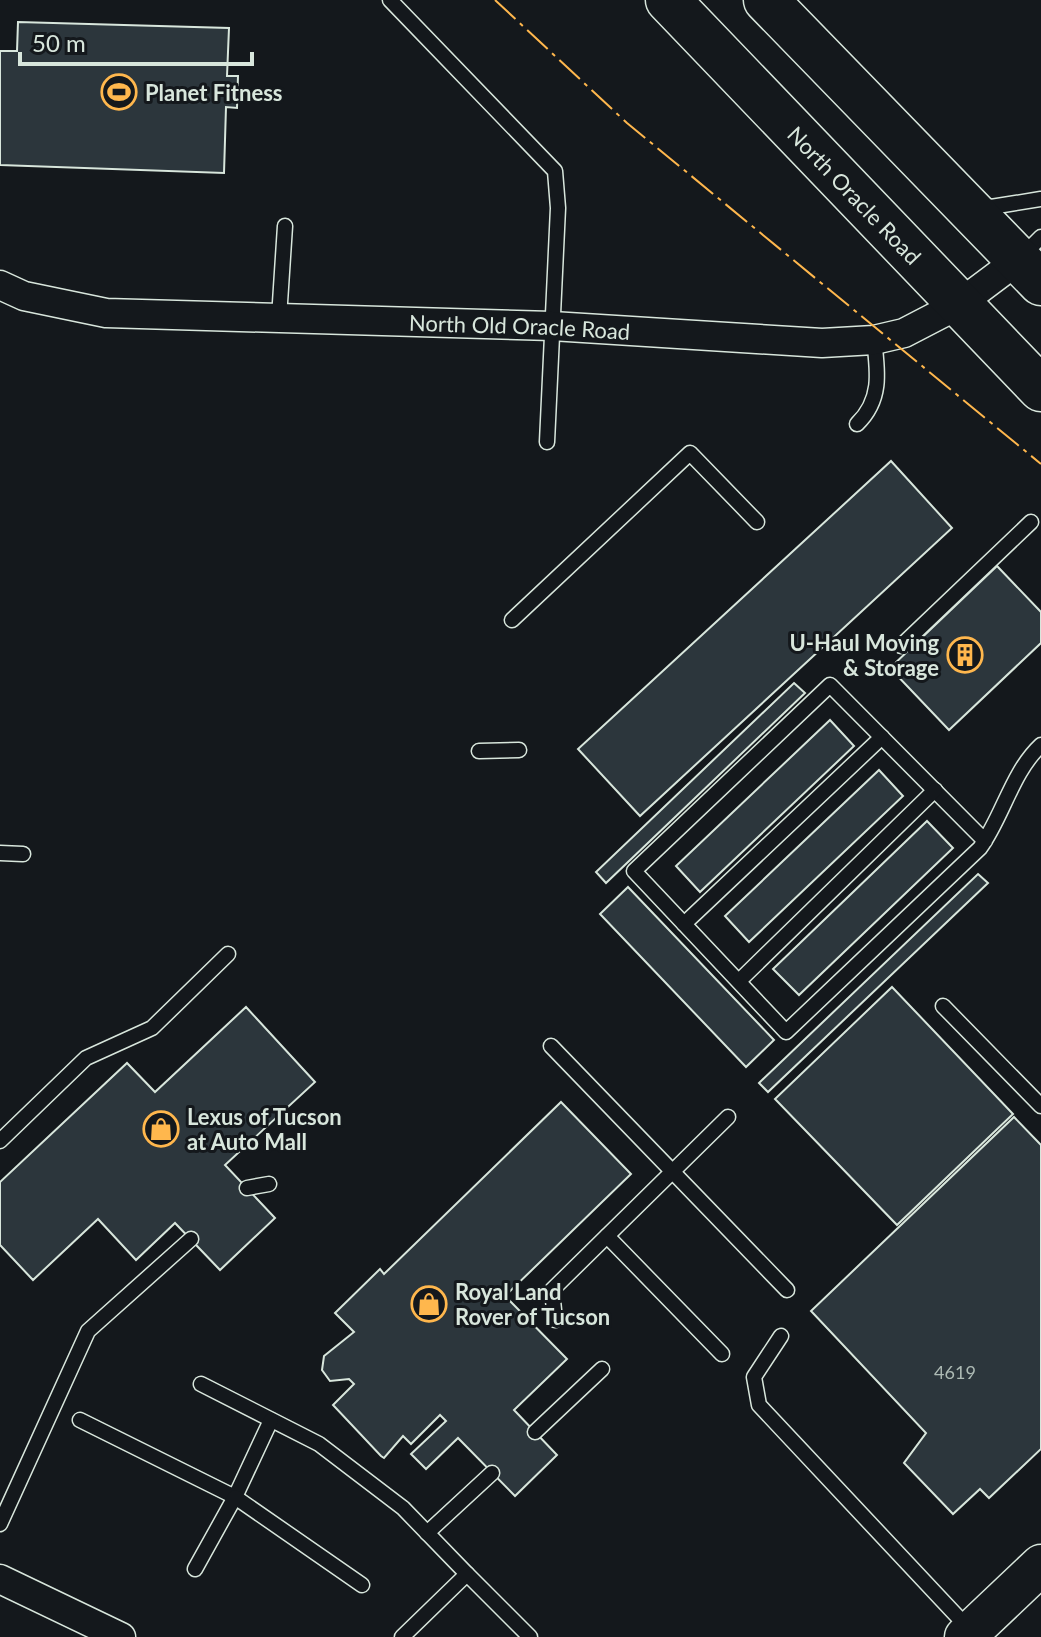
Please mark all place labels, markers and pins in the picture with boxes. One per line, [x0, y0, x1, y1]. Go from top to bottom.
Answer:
sports icon: Planet Fitness [100, 73, 138, 111]
place label: Planet Fitness [145, 79, 283, 106]
place label: U-Haul Moving & Storage [789, 629, 939, 681]
building icon: U-Haul Moving & Storage [946, 636, 984, 674]
place label: Lexus of Tucson at Auto Mall [187, 1103, 342, 1155]
shop icon: Lexus of Tucson at Auto Mall [142, 1110, 180, 1148]
place label: Royal Land Rover of Tucson [455, 1278, 610, 1330]
shop icon: Royal Land Rover of Tucson [410, 1285, 448, 1323]

